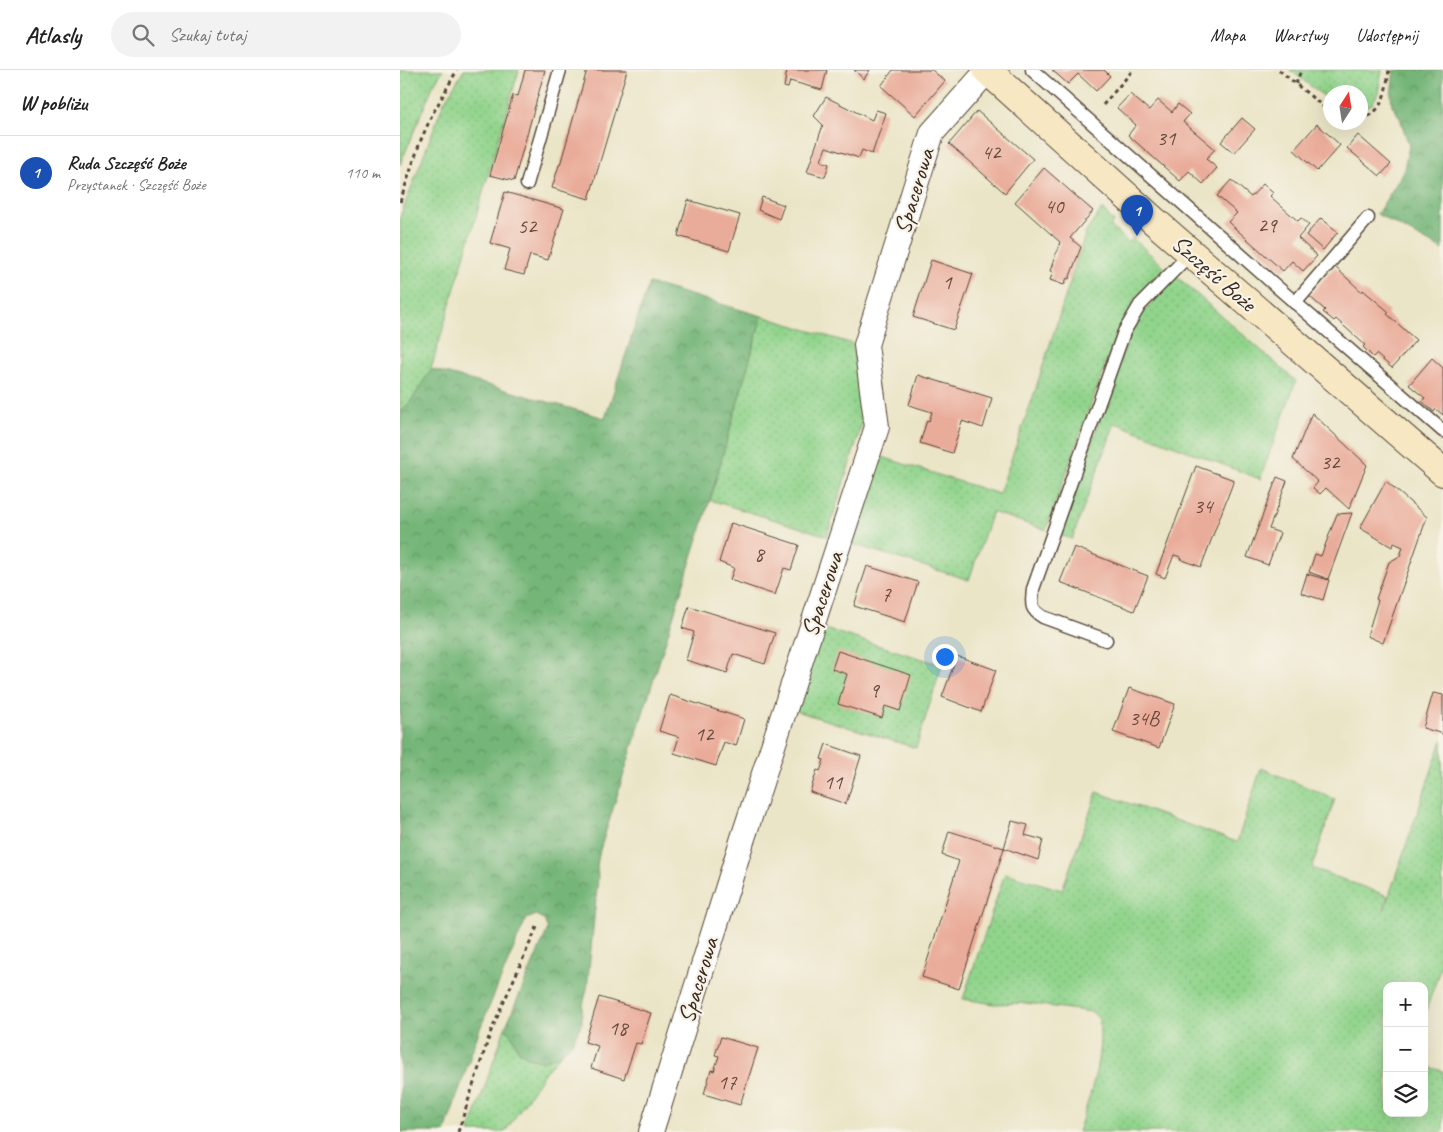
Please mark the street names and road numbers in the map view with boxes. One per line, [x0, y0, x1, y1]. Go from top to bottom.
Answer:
street label: Spacerowa [887, 143, 942, 237]
street label: Szczęść Boże [1166, 228, 1264, 319]
street label: Spacerowa [794, 546, 850, 640]
street label: Spacerowa [671, 932, 726, 1026]

